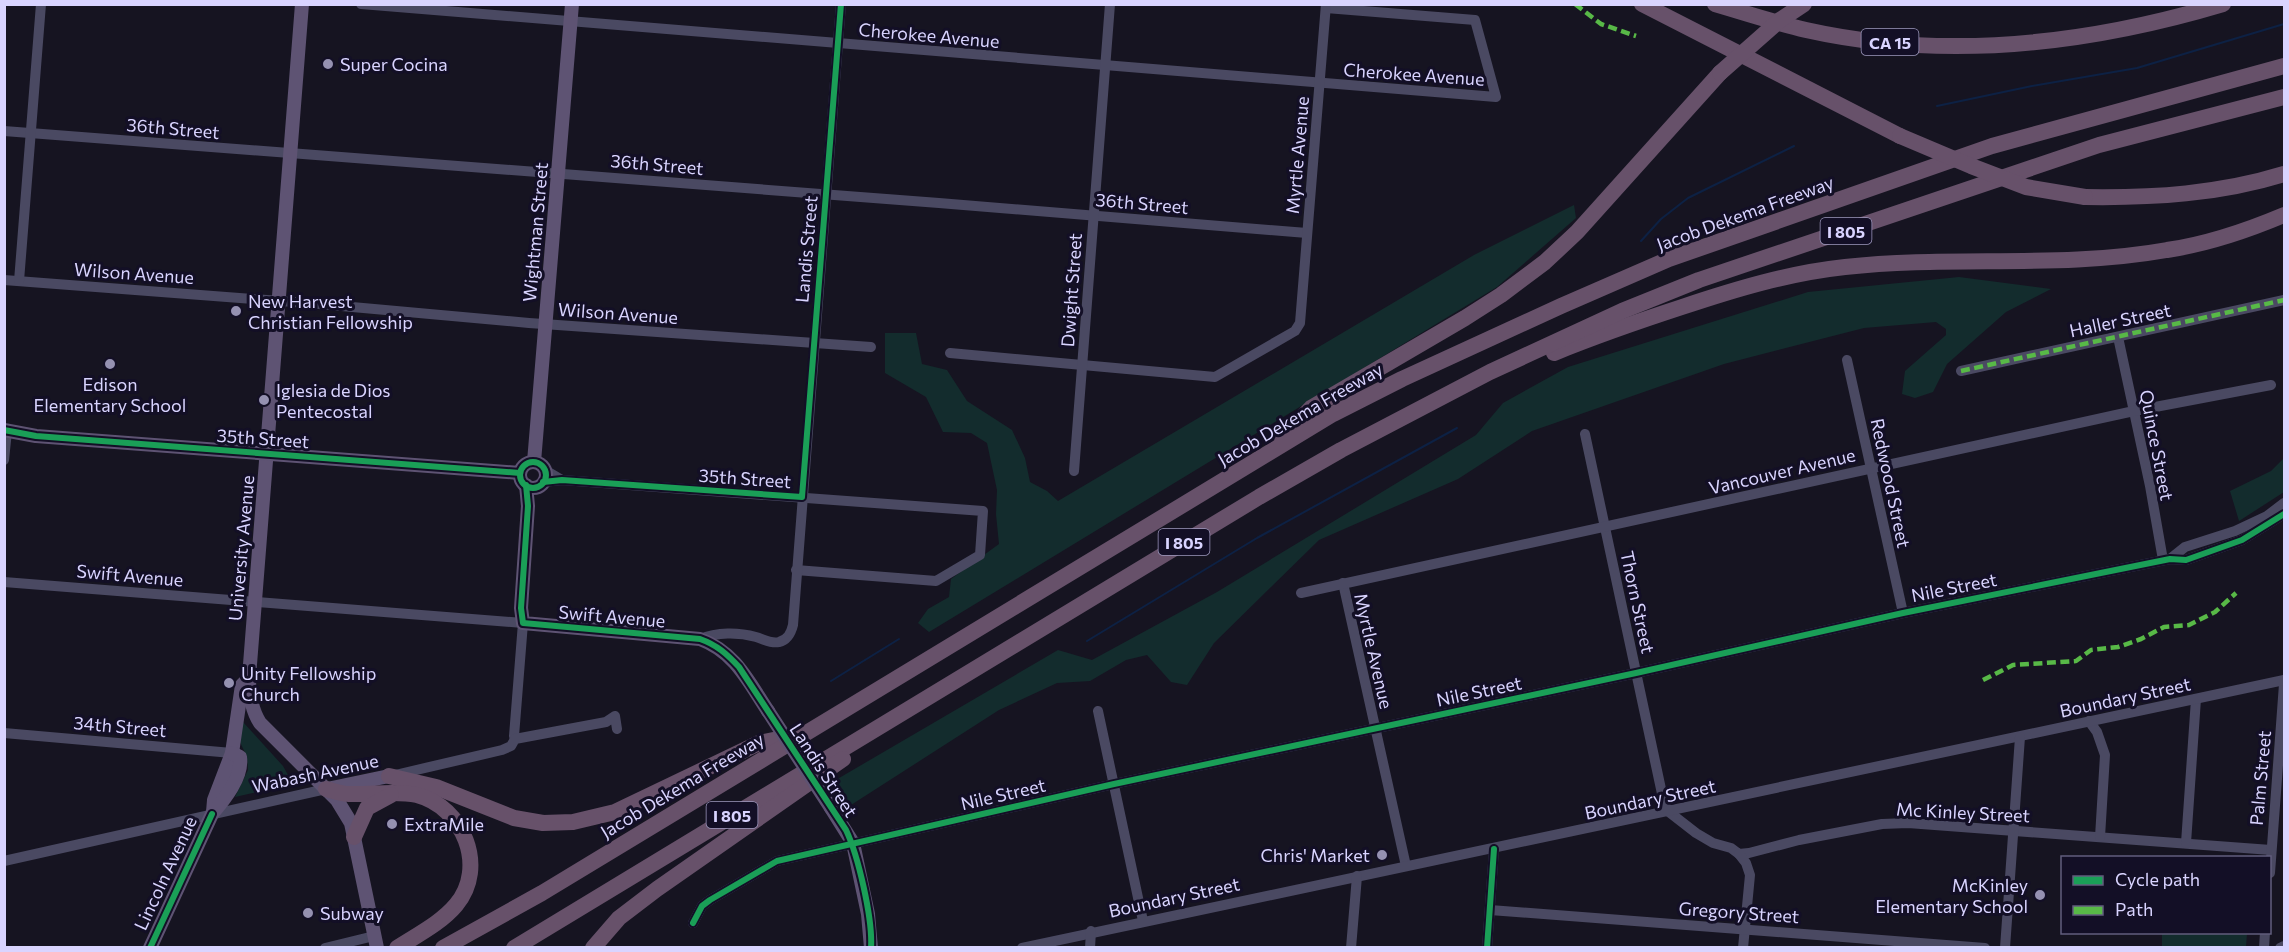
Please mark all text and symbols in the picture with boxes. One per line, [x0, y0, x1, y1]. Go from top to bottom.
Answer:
street label: Cherokee Avenue [858, 18, 1000, 52]
road number: CA 15 [1862, 29, 1918, 55]
place label: Super Cocina [340, 53, 448, 75]
marker: Super Cocina [321, 57, 335, 71]
street label: Cherokee Avenue [1343, 58, 1485, 90]
street label: Myrtle Avenue [1281, 95, 1313, 215]
street label: 36th Street [126, 113, 220, 143]
street label: 36th Street [610, 149, 704, 179]
street label: Wightman Street [518, 161, 552, 303]
street label: Jacob Dekema Freeway [1653, 171, 1837, 255]
street label: 36th Street [1095, 188, 1189, 218]
street label: Landis Street [790, 194, 822, 304]
road number: I 805 [1820, 218, 1872, 244]
street label: Dwight Street [1056, 232, 1086, 348]
street label: Wilson Avenue [73, 258, 195, 288]
place label: New Harvest Christian Fellowship [248, 290, 413, 333]
street label: Wilson Avenue [557, 298, 679, 328]
street label: Haller Street [2067, 299, 2173, 341]
marker: New Harvest Christian Fellowship [229, 304, 243, 318]
marker: Edison Elementary School [103, 357, 117, 371]
street label: Jacob Dekema Freeway [1214, 358, 1386, 470]
place label: Edison Elementary School [34, 373, 186, 416]
place label: Iglesia de Dios Pentecostal [276, 379, 391, 422]
street label: Quince Street [2135, 388, 2179, 502]
marker: Iglesia de Dios Pentecostal [257, 393, 271, 407]
street label: Redwood Street [1867, 416, 1915, 550]
street label: 35th Street [216, 424, 310, 452]
street label: Vancouver Avenue [1706, 443, 1858, 499]
street label: 35th Street [698, 464, 792, 492]
street label: University Avenue [224, 474, 258, 622]
road number: I 805 [1158, 529, 1210, 555]
street label: Thorn Street [1616, 549, 1660, 655]
street label: Swift Avenue [76, 559, 184, 591]
street label: Nile Street [1909, 568, 1999, 606]
street label: Myrtle Avenue [1350, 591, 1398, 711]
street label: Swift Avenue [558, 600, 666, 632]
place label: Unity Fellowship Church [241, 662, 376, 705]
street label: Nile Street [1434, 671, 1524, 711]
street label: Boundary Street [2057, 672, 2193, 722]
marker: Unity Fellowship Church [222, 676, 236, 690]
street label: 34th Street [73, 711, 167, 741]
street label: Landis Street [785, 719, 863, 821]
street label: Jacob Dekema Freeway [596, 727, 768, 843]
street label: Palm Street [2245, 730, 2275, 826]
street label: Wabash Avenue [250, 749, 380, 797]
street label: Nile Street [958, 774, 1048, 814]
street label: Boundary Street [1582, 774, 1718, 824]
street label: Mc Kinley Street [1896, 798, 2030, 826]
road number: I 805 [706, 802, 758, 828]
street label: Lincoln Avenue [129, 812, 201, 934]
place label: ExtraMile [404, 813, 484, 835]
marker: ExtraMile [385, 817, 399, 831]
place label: Chris' Market [1261, 844, 1370, 866]
marker: Chris' Market [1375, 848, 1389, 862]
legend [2061, 856, 2271, 934]
text: Cycle path [2115, 868, 2200, 890]
street label: Boundary Street [1106, 872, 1242, 922]
place label: McKinley Elementary School [1875, 874, 2028, 917]
marker: McKinley Elementary School [2033, 888, 2047, 902]
street label: Gregory Street [1678, 897, 1800, 927]
text: Path [2115, 898, 2153, 920]
place label: Subway [320, 902, 384, 924]
marker: Subway [301, 906, 315, 920]

